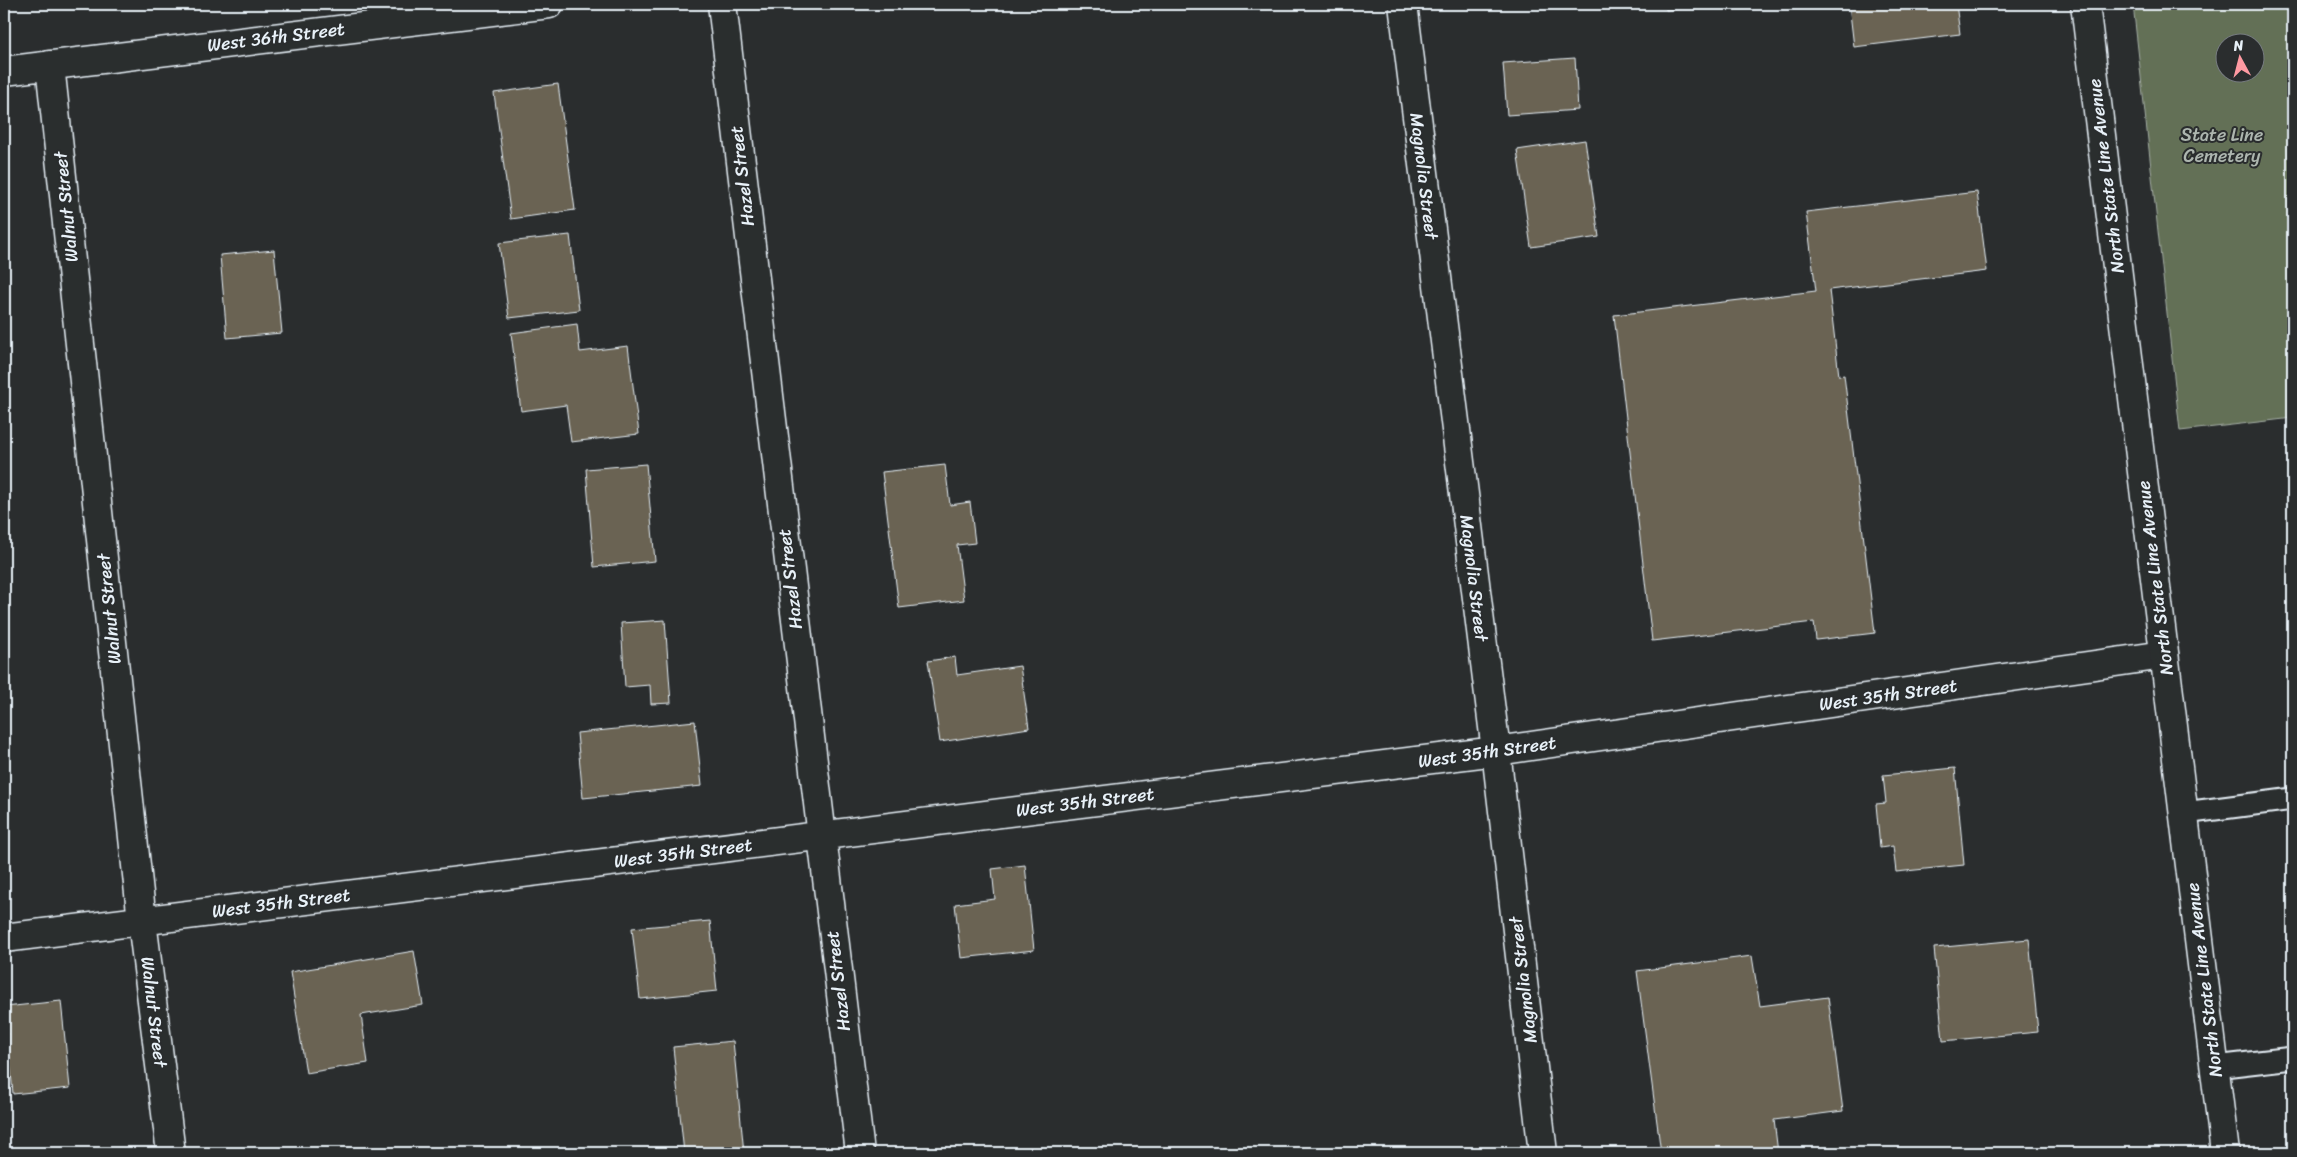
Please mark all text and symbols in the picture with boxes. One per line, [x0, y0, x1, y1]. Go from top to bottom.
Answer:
street label: West 36th Street [205, 13, 347, 61]
north arrow [2214, 32, 2264, 82]
text: N [2231, 33, 2245, 59]
street label: North State Line Avenue [2078, 77, 2134, 275]
street label: Magnolia Street [1400, 111, 1448, 242]
park label: State Line Cemetery [2181, 119, 2263, 172]
street label: Hazel Street [720, 124, 764, 228]
street label: Walnut Street [44, 149, 88, 264]
street label: North State Line Avenue [2127, 479, 2183, 677]
street label: Magnolia Street [1450, 513, 1498, 644]
street label: Hazel Street [768, 527, 812, 631]
street label: Walnut Street [87, 551, 131, 666]
street label: West 35th Street [1817, 669, 1959, 721]
street label: West 35th Street [1416, 726, 1558, 778]
street label: West 35th Street [1014, 778, 1156, 826]
street label: West 35th Street [612, 829, 754, 877]
street label: West 35th Street [210, 879, 352, 927]
street label: North State Line Avenue [2176, 881, 2232, 1079]
street label: Magnolia Street [1499, 914, 1547, 1045]
street label: Hazel Street [816, 929, 860, 1033]
street label: Walnut Street [131, 955, 177, 1070]

